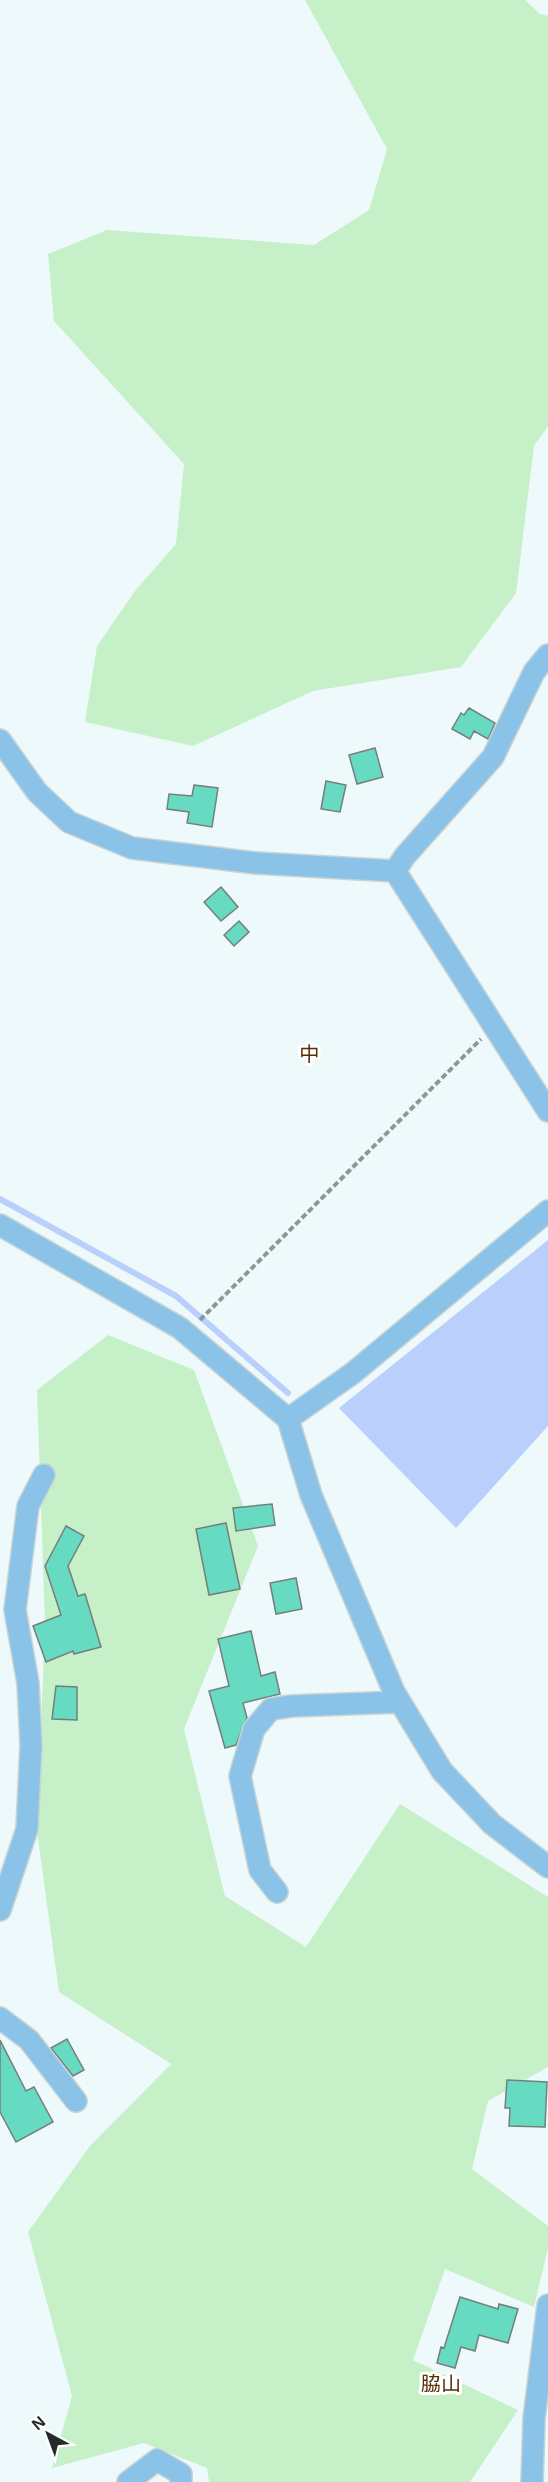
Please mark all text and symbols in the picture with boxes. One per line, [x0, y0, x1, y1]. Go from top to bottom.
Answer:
district label: 中 [299, 1043, 319, 1065]
district label: 脇山 [421, 2373, 461, 2395]
north arrow [18, 2404, 78, 2464]
text: N [29, 2413, 48, 2433]

